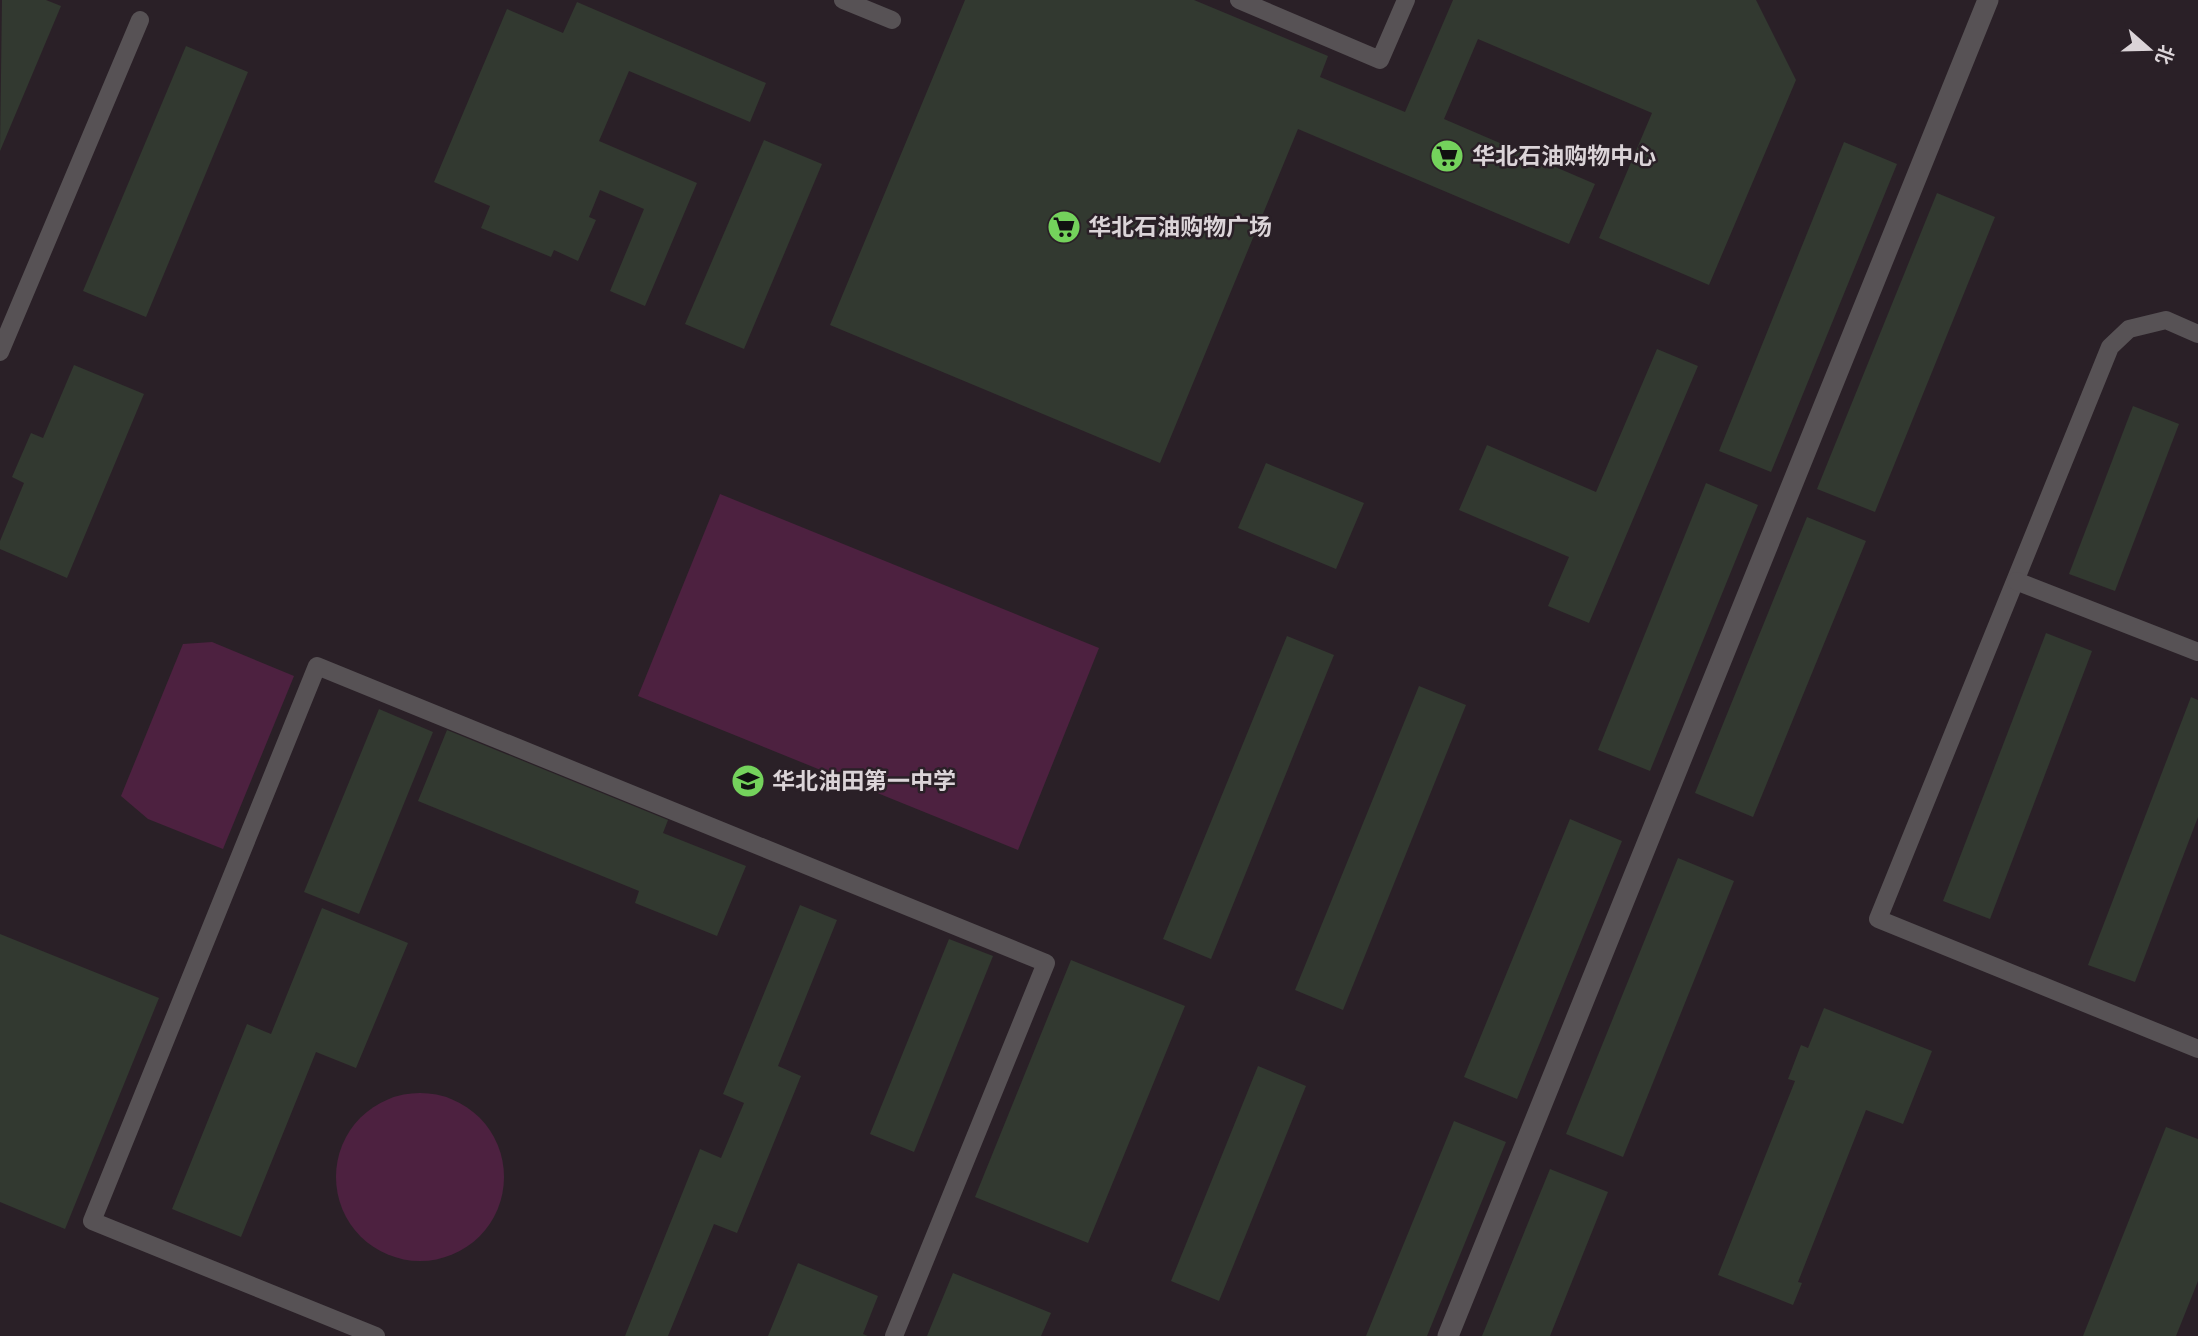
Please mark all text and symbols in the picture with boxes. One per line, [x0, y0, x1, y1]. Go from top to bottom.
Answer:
north arrow [2114, 14, 2184, 84]
text: 北 [2150, 41, 2180, 68]
supermarket icon: 华北石油购物中心 [1428, 137, 1466, 175]
place label: 华北石油购物中心 [1472, 140, 1656, 171]
supermarket icon: 华北石油购物广场 [1045, 208, 1083, 246]
place label: 华北石油购物广场 [1088, 211, 1272, 242]
school or university icon: 华北油田第一中学 [729, 762, 767, 800]
place label: 华北油田第一中学 [772, 765, 956, 796]

